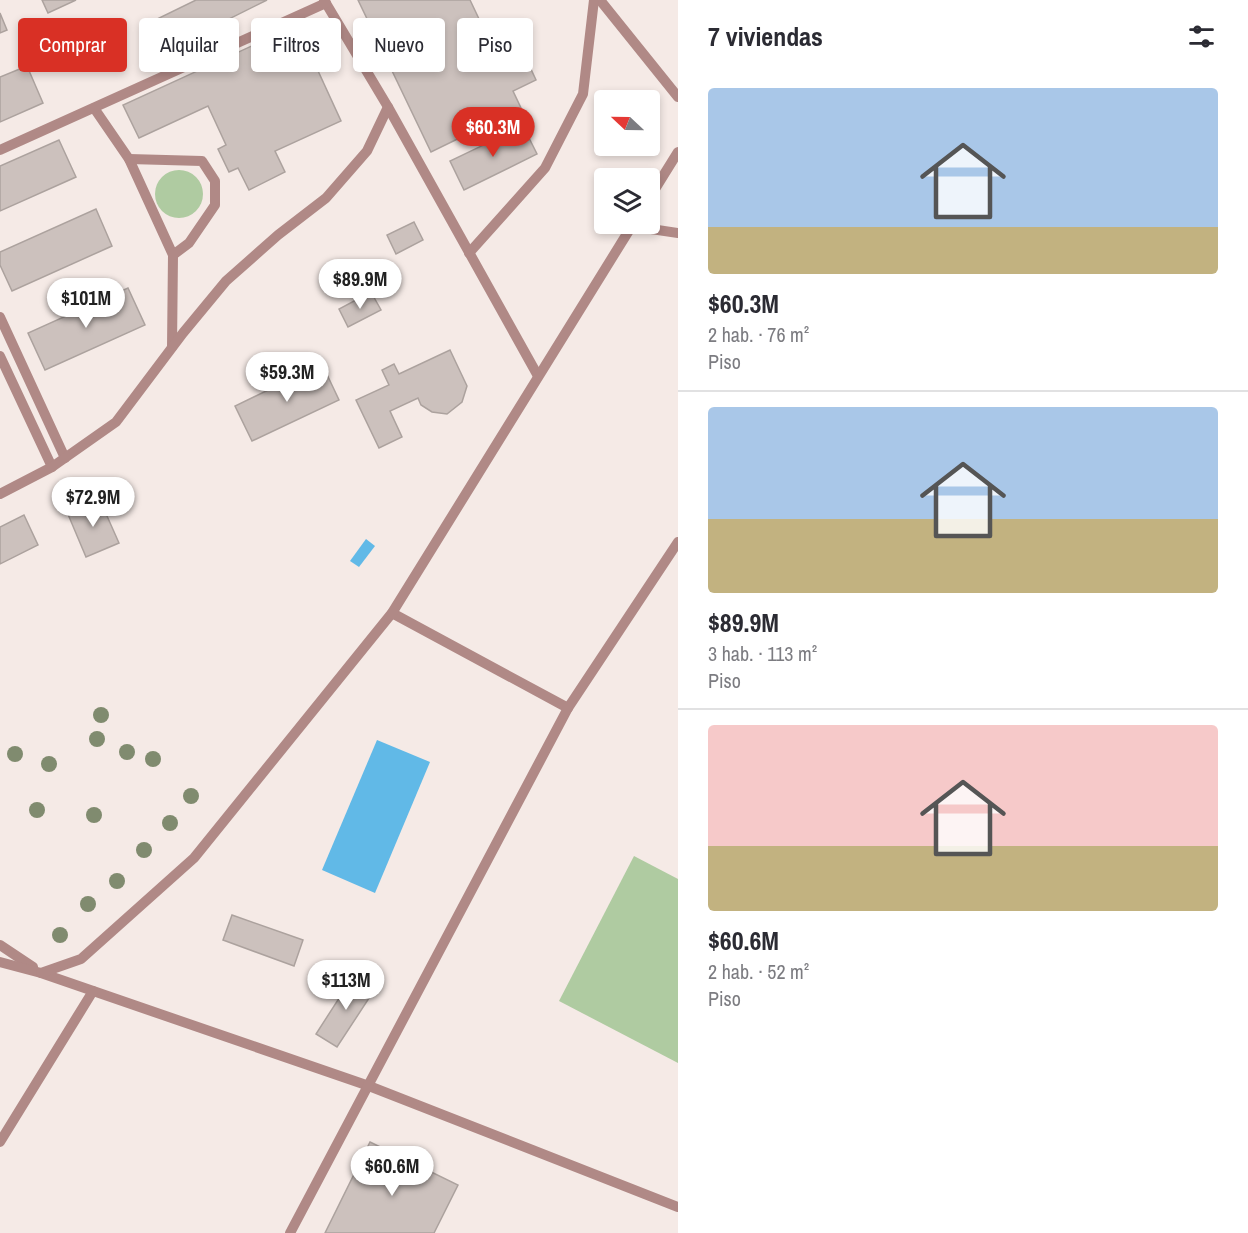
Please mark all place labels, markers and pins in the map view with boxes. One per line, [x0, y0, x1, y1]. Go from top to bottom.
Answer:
pin: $60.3M [444, 107, 542, 158]
pin: $89.9M [311, 259, 409, 310]
pin: $101M [44, 278, 128, 329]
pin: $59.3M [238, 352, 336, 403]
pin: $72.9M [44, 477, 142, 528]
pin: $113M [304, 960, 388, 1011]
pin: $60.6M [343, 1146, 441, 1197]

